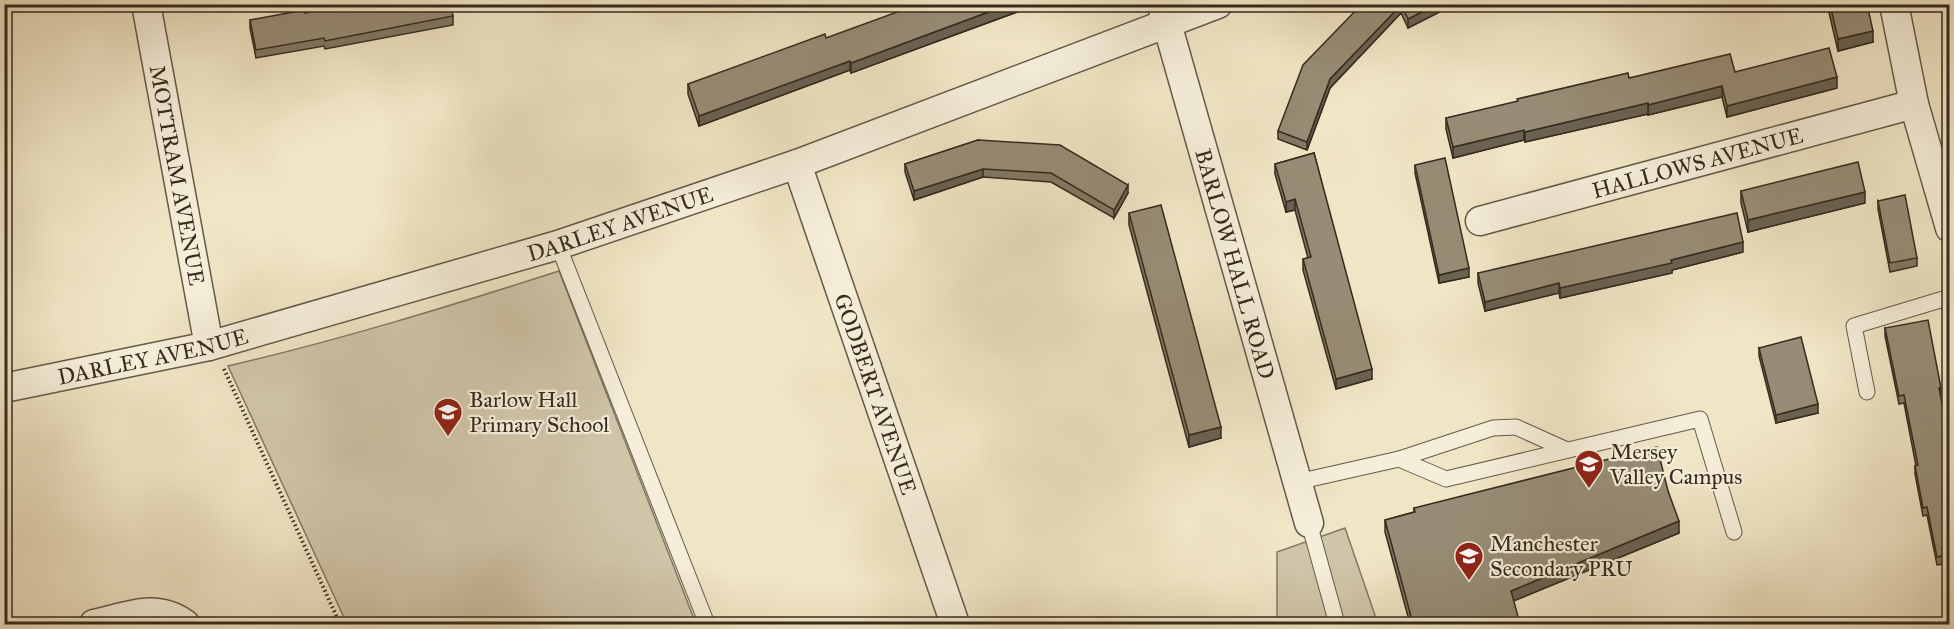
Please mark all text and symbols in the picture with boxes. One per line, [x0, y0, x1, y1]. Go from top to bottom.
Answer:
street label: MOTTRAM AVENUE [144, 63, 211, 288]
street label: HALLOWS AVENUE [1589, 121, 1806, 204]
street label: BARLOW HALL ROAD [1190, 146, 1281, 382]
street label: DARLEY AVENUE [524, 180, 716, 267]
street label: GODBERT AVENUE [829, 290, 923, 498]
street label: DARLEY AVENUE [55, 322, 251, 390]
place label: Barlow Hall Primary School [469, 386, 609, 438]
school or university icon: Barlow Hall Primary School [432, 396, 464, 438]
place label: Mersey Valley Campus [1609, 438, 1742, 490]
school or university icon: Mersey Valley Campus [1573, 448, 1605, 490]
place label: Manchester Secondary PRU [1490, 530, 1633, 582]
school or university icon: Manchester Secondary PRU [1453, 540, 1485, 582]

